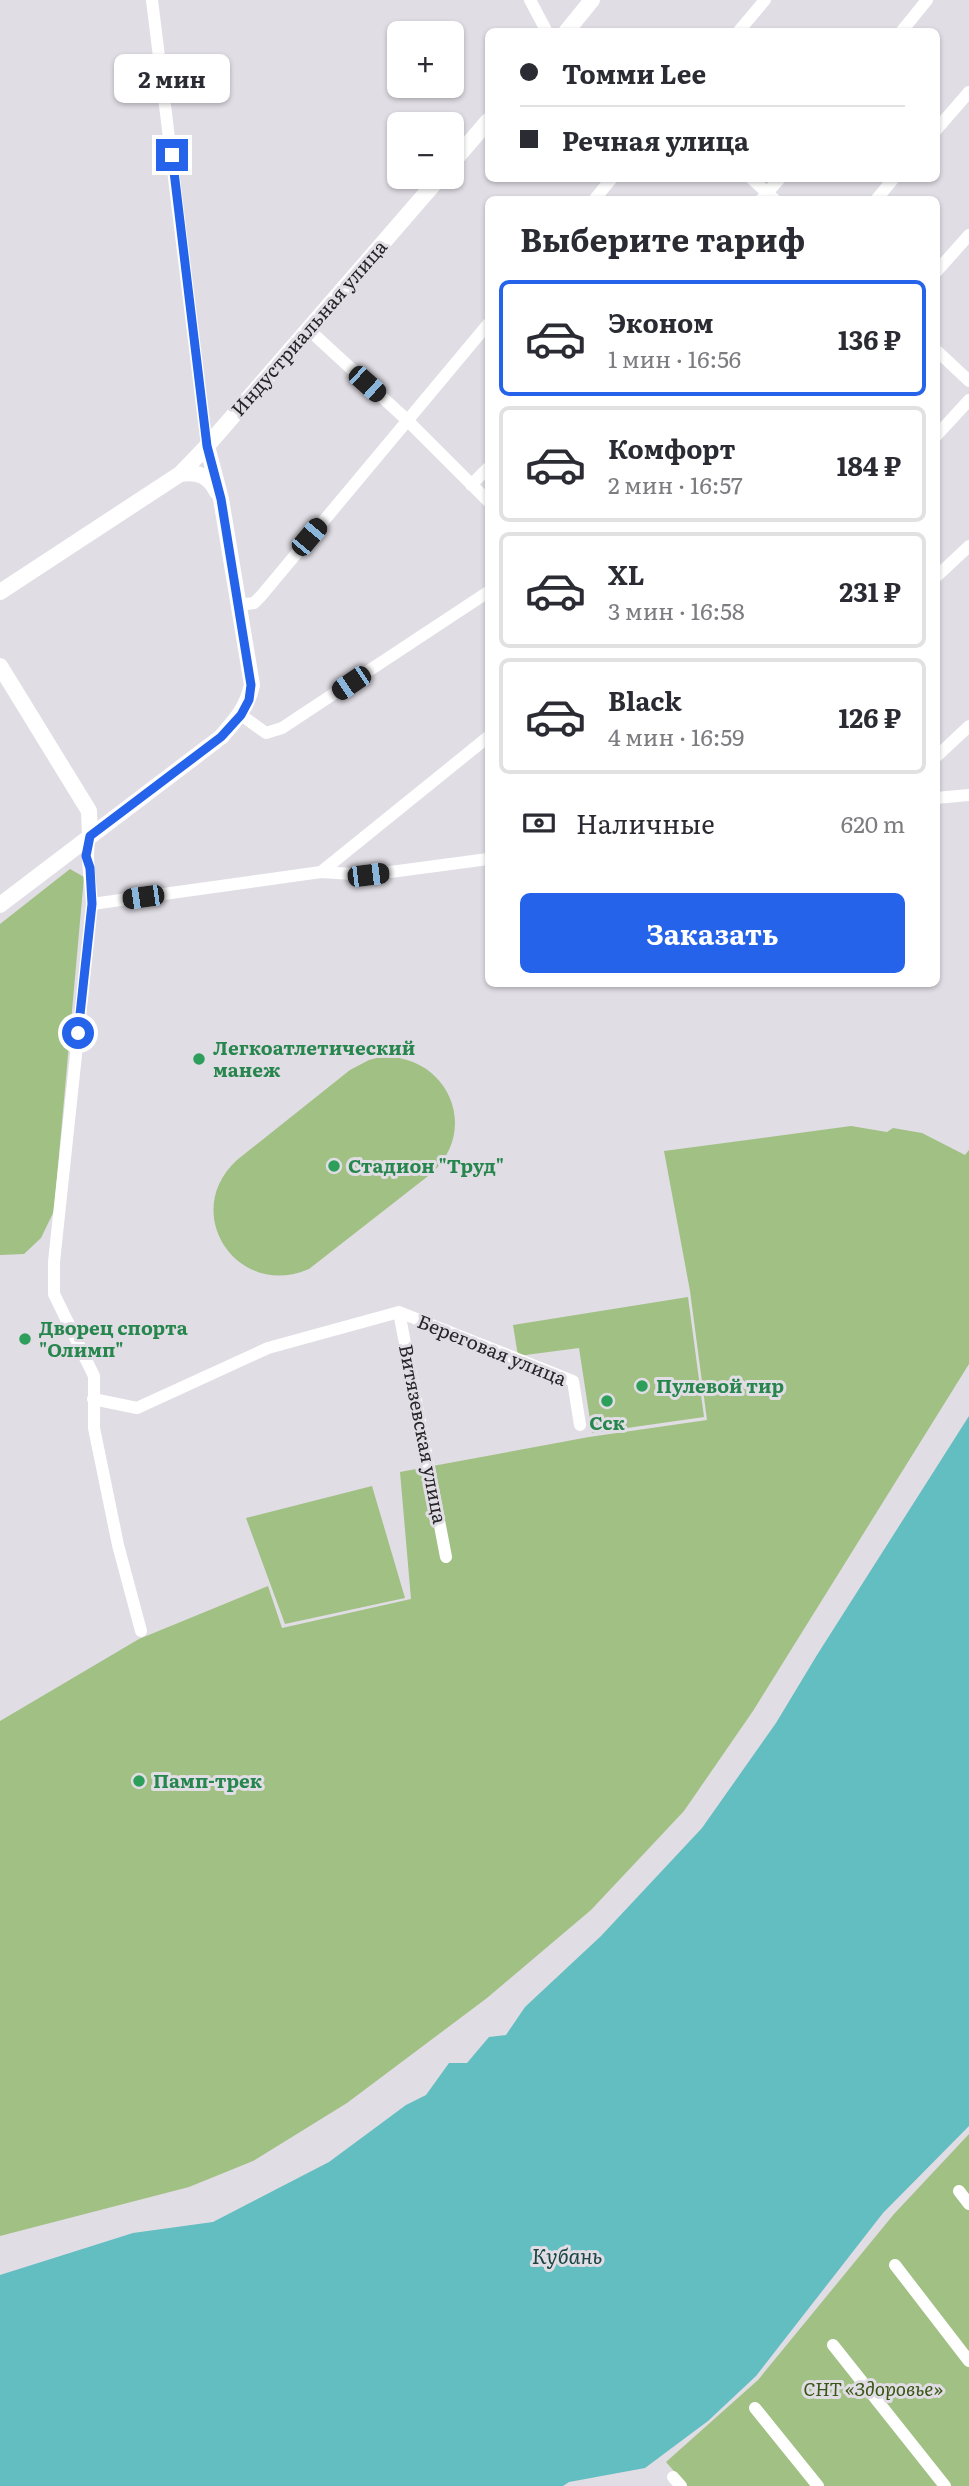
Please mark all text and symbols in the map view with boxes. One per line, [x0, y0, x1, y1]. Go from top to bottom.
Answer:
map controls [387, 21, 464, 189]
button: + [387, 21, 464, 98]
text: Томми Lee [562, 53, 706, 92]
callout: 2 мин [114, 54, 230, 102]
text: 2 мин [138, 61, 206, 95]
button: − [387, 112, 464, 189]
text: Речная улица [562, 120, 749, 159]
route end [156, 139, 188, 171]
text: Выберите тариф [520, 214, 805, 262]
street label: Индустриальная улица [224, 233, 393, 422]
text: Эконом [608, 302, 713, 341]
icon: car [524, 307, 587, 370]
text: 136 ₽ [838, 319, 901, 358]
text: 1 мин · 16:56 [608, 341, 741, 375]
car [345, 362, 390, 406]
text: Комфорт [608, 428, 735, 467]
icon: car [524, 433, 587, 496]
text: 184 ₽ [837, 445, 901, 484]
text: 2 мин · 16:57 [608, 467, 743, 501]
car [288, 514, 331, 560]
text: XL [608, 554, 645, 593]
icon: car [524, 559, 587, 622]
text: 231 ₽ [839, 571, 901, 610]
text: 3 мин · 16:58 [608, 593, 745, 627]
car [328, 663, 375, 703]
text: Black [608, 680, 682, 719]
icon: car [524, 685, 587, 748]
text: 126 ₽ [839, 697, 901, 736]
text: 4 мин · 16:59 [608, 719, 744, 753]
text: Наличные [576, 803, 715, 842]
icon: cash [520, 804, 558, 842]
text: 620 m [841, 806, 905, 840]
car [346, 862, 391, 888]
car [121, 884, 166, 910]
button: Заказать [520, 893, 905, 973]
route start [62, 1017, 94, 1049]
place label: Легкоатлетический манеж [213, 1033, 415, 1083]
marker: Легкоатлетический манеж [191, 1051, 207, 1067]
place label: Стадион "Труд" [348, 1151, 504, 1179]
marker: Стадион "Труд" [326, 1158, 342, 1174]
street label: Береговая улица [413, 1306, 572, 1392]
place label: Дворец спорта "Олимп" [39, 1313, 188, 1363]
marker: Дворец спорта "Олимп" [17, 1331, 33, 1347]
street label: Витязевская улица [393, 1342, 455, 1527]
place label: Пулевой тир [656, 1371, 784, 1399]
marker: Пулевой тир [634, 1378, 650, 1394]
marker: Сск [599, 1393, 615, 1409]
place label: Сск [589, 1408, 626, 1436]
place label: Памп-трек [153, 1766, 263, 1794]
marker: Памп-трек [131, 1773, 147, 1789]
water label: Кубань [532, 2239, 602, 2270]
park label: СНТ «Здоровье» [803, 2374, 943, 2402]

